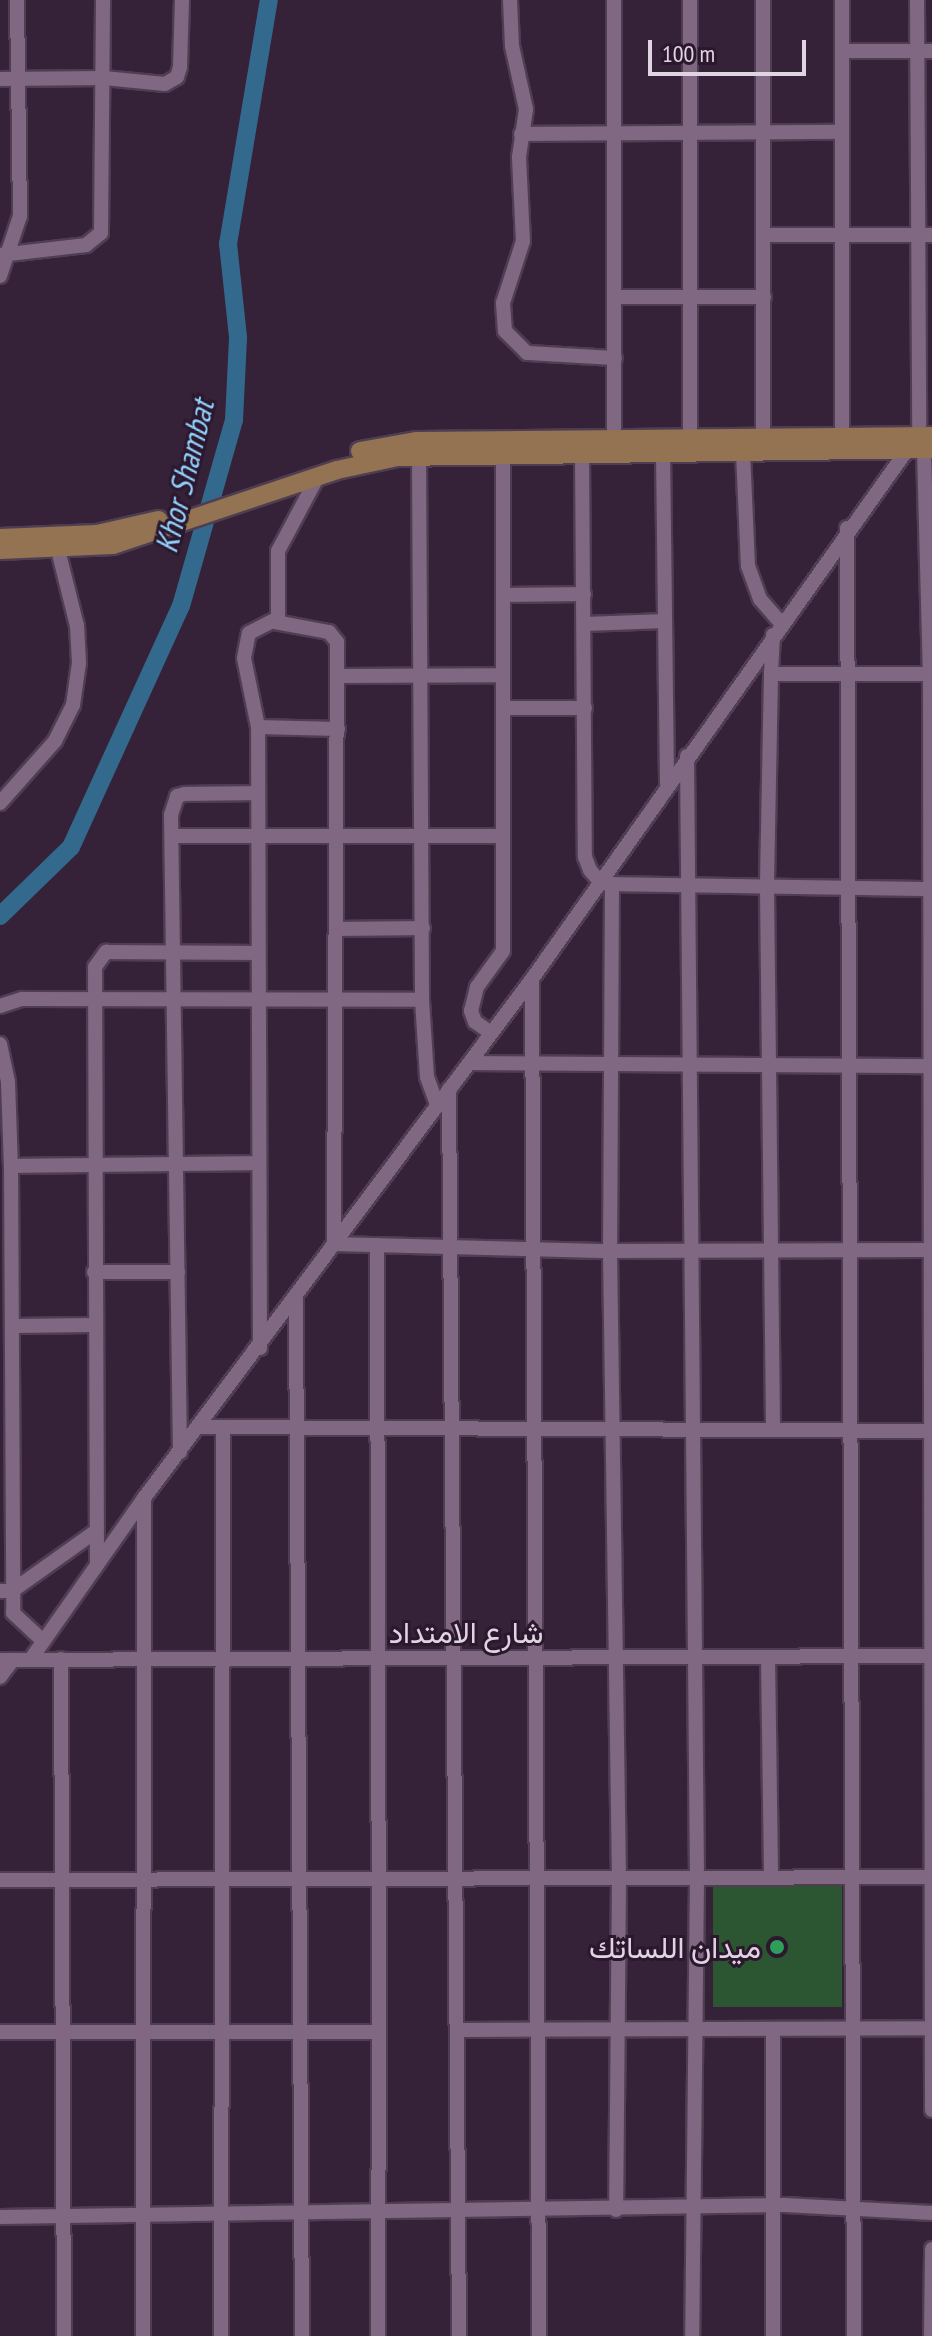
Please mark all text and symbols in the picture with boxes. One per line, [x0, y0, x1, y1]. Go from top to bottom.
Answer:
scale bar [652, 24, 810, 74]
text: 100 m [662, 38, 715, 69]
water label: Khor Shambat [146, 396, 222, 556]
street label: شارع الامتداد [389, 1614, 543, 1650]
place label: ميدان اللساتك [589, 1929, 761, 1965]
marker: ميدان اللساتك [768, 1938, 786, 1956]

